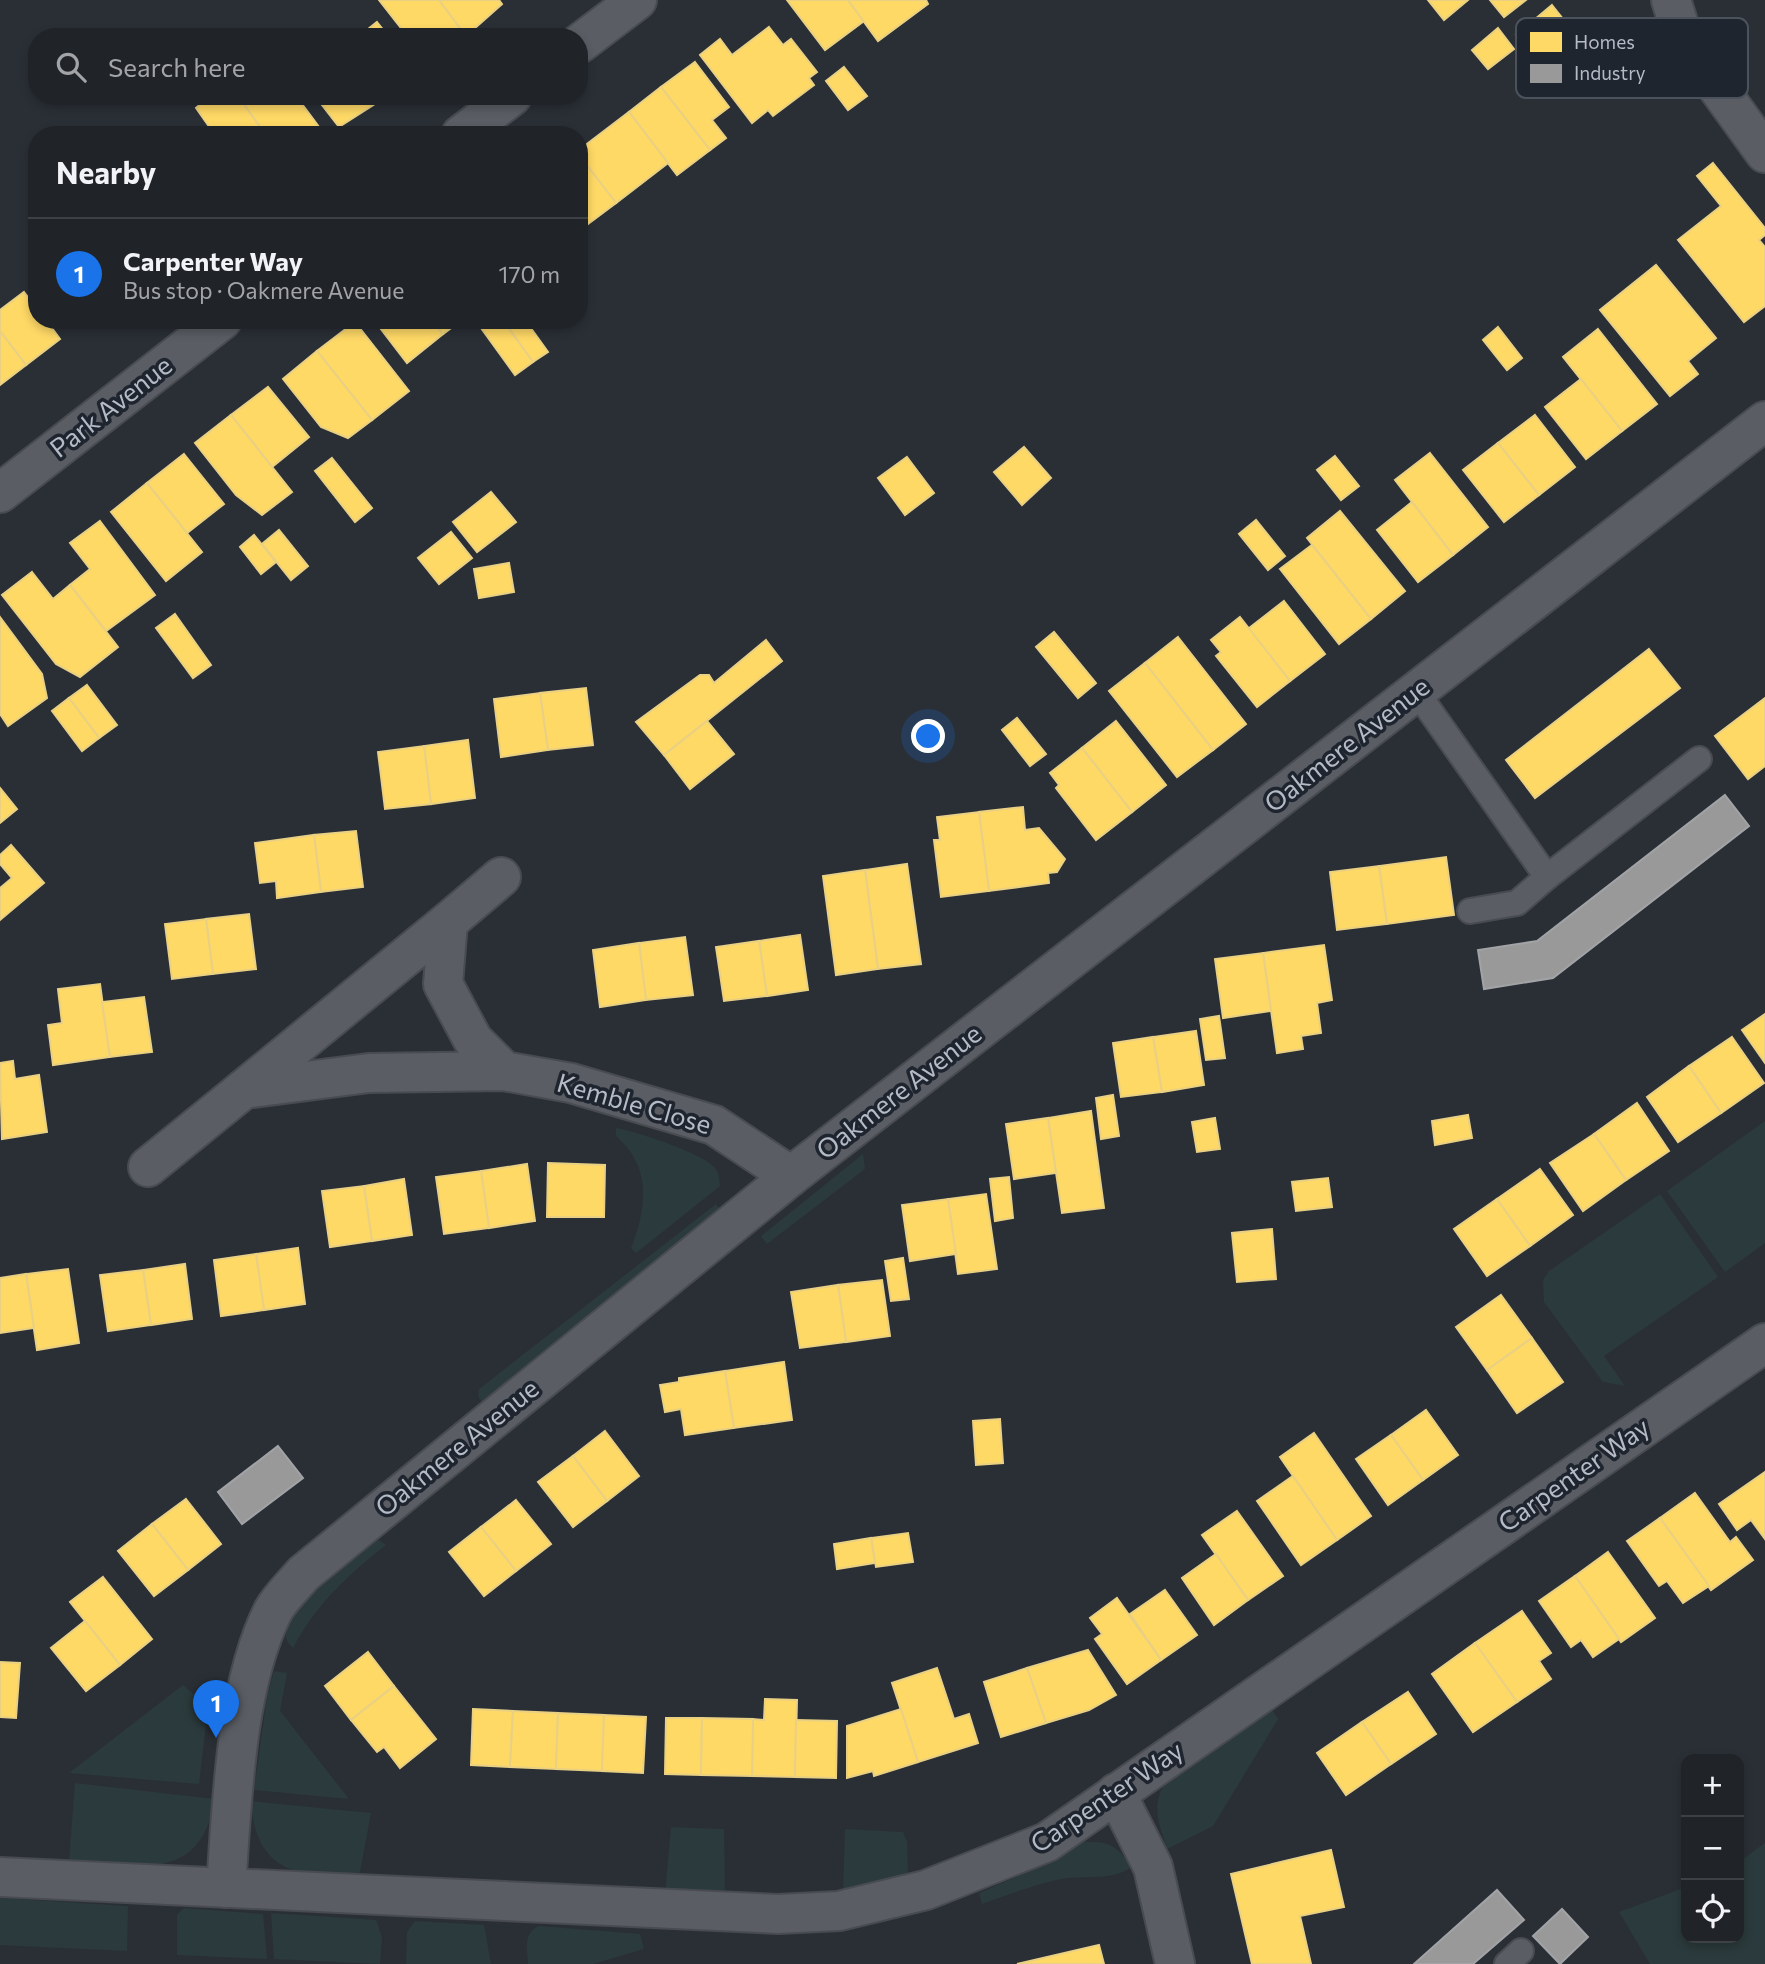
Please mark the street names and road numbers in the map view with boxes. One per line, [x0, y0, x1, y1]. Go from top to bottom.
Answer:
street label: Park Avenue [43, 349, 177, 463]
street label: Oakmere Avenue [1257, 670, 1435, 818]
street label: Oakmere Avenue [809, 1017, 987, 1165]
street label: Kemble Close [554, 1066, 715, 1139]
street label: Oakmere Avenue [368, 1372, 544, 1522]
street label: Carpenter Way [1492, 1410, 1655, 1537]
street label: Carpenter Way [1024, 1733, 1188, 1858]

